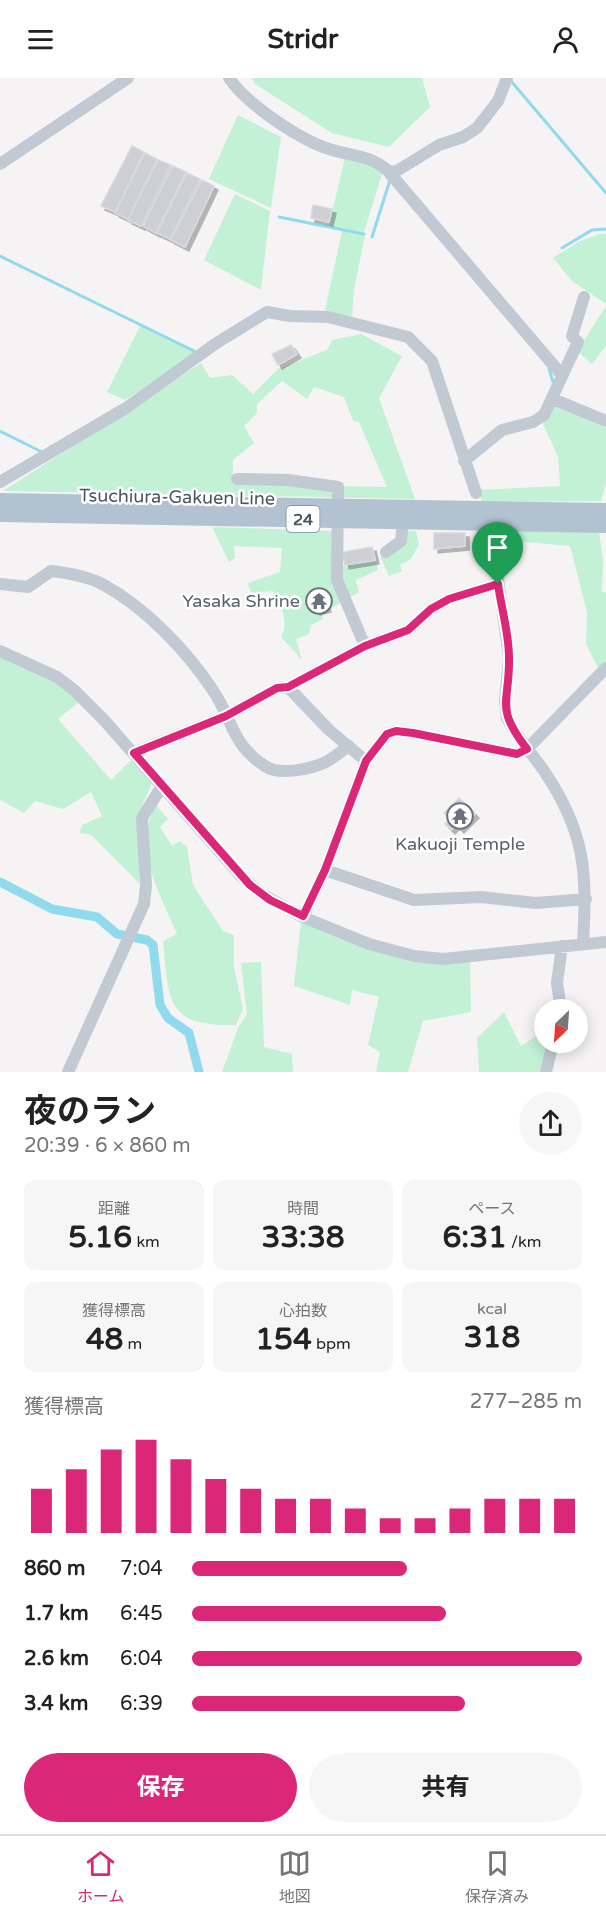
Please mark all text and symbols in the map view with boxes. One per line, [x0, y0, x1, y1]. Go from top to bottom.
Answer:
icon: menu [24, 23, 57, 56]
text: Stridr [268, 23, 338, 56]
icon: person [549, 23, 582, 56]
street label: Tsuchiura-Gakuen Line [79, 484, 275, 510]
road number: 24 [286, 506, 320, 532]
pin [472, 522, 523, 584]
icon: arrive [481, 531, 514, 564]
temple icon: Yasaka Shrine [304, 586, 334, 616]
place label: Yasaka Shrine [182, 590, 300, 612]
temple icon: Kakuoji Temple [445, 801, 475, 831]
place label: Kakuoji Temple [395, 833, 525, 855]
north arrow [534, 999, 588, 1053]
map controls [534, 999, 588, 1053]
text: 夜のラン [24, 1092, 156, 1131]
button: share [519, 1092, 582, 1155]
text: 20:39 · 6 × 860 m [24, 1134, 191, 1158]
text: 距離 [98, 1199, 130, 1219]
text: 時間 [287, 1199, 319, 1219]
text: ペース [468, 1199, 516, 1219]
text: 5.16 [68, 1219, 132, 1256]
text: 33:38 [261, 1219, 345, 1256]
text: 6:31 [443, 1219, 507, 1256]
text: km [132, 1232, 160, 1252]
text: /km [507, 1232, 541, 1252]
text: kcal [477, 1299, 507, 1319]
text: 獲得標高 [82, 1301, 146, 1321]
text: 心拍数 [279, 1301, 327, 1321]
text: 318 [464, 1319, 520, 1356]
text: 48 [86, 1321, 123, 1358]
text: 154 [255, 1321, 312, 1358]
text: m [123, 1334, 142, 1354]
text: bpm [312, 1334, 351, 1354]
text: 277–285 m [470, 1390, 582, 1414]
text: 獲得標高 [24, 1395, 104, 1419]
text: 860 m [24, 1557, 85, 1581]
text: 7:04 [120, 1557, 163, 1581]
text: 1.7 km [24, 1602, 89, 1626]
text: 6:45 [120, 1602, 163, 1626]
text: 2.6 km [24, 1647, 89, 1671]
text: 6:04 [120, 1647, 163, 1671]
text: 3.4 km [24, 1692, 88, 1716]
text: 6:39 [120, 1692, 163, 1716]
button: 保存 [24, 1753, 297, 1822]
button: 共有 [309, 1753, 582, 1822]
tab: ホーム [77, 1847, 124, 1907]
tab: 地図 [278, 1847, 311, 1907]
tab: 保存済み [465, 1847, 529, 1907]

